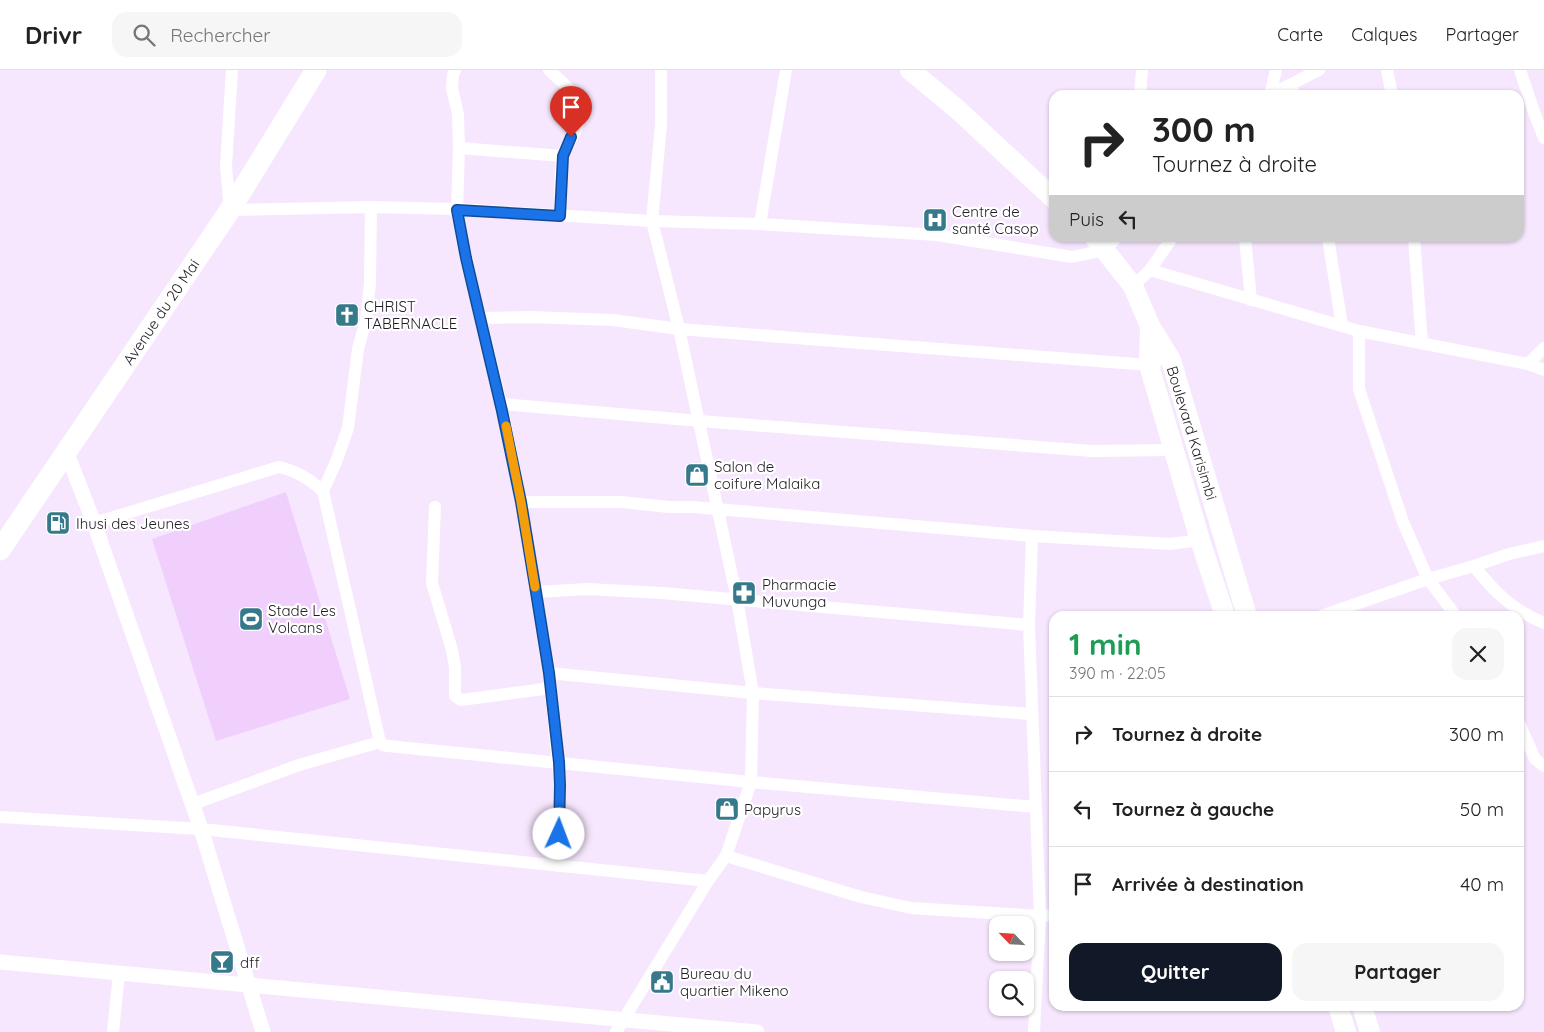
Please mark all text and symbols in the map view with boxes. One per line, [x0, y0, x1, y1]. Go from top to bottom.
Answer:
search box [112, 12, 462, 57]
text: Drivr [25, 20, 82, 50]
icon: search [130, 21, 158, 49]
text: Rechercher [170, 23, 270, 47]
text: Carte [1277, 23, 1323, 46]
text: Calques [1351, 23, 1418, 46]
text: Partager [1446, 23, 1519, 46]
pin [550, 86, 592, 137]
icon: arrive [557, 93, 585, 121]
text: 300 m [1152, 107, 1256, 151]
icon: right [1069, 110, 1134, 175]
text: Tournez à droite [1152, 150, 1317, 178]
place label: Centre de santé Casop [952, 202, 1039, 238]
icon: left [1114, 205, 1142, 233]
hospital icon: Centre de santé Casop [922, 207, 948, 233]
text: Puis [1069, 207, 1104, 231]
street label: Avenue du 20 Mai [119, 256, 203, 368]
place label: CHRIST TABERNACLE [364, 297, 457, 333]
church icon: CHRIST TABERNACLE [334, 302, 360, 328]
street label: Boulevard Karisimbi [1163, 364, 1221, 502]
place label: Salon de coifure Malaika [714, 457, 820, 493]
shop icon: Salon de coifure Malaika [684, 462, 710, 488]
fuel station icon: Ihusi des Jeunes [45, 510, 71, 536]
place label: Ihusi des Jeunes [76, 514, 190, 533]
place label: Pharmacie Muvunga [762, 575, 837, 611]
pharmacy icon: Pharmacie Muvunga [731, 580, 757, 606]
place label: Stade Les Volcans [268, 601, 336, 637]
sports icon: Stade Les Volcans [238, 606, 264, 632]
text: 1 min [1069, 625, 1142, 663]
button: close [1452, 628, 1504, 680]
text: 390 m · 22:05 [1069, 663, 1166, 683]
icon: right [1069, 720, 1097, 748]
text: Tournez à droite [1112, 722, 1262, 746]
text: 300 m [1449, 722, 1504, 746]
icon: left [1069, 795, 1097, 823]
shop icon: Papyrus [714, 796, 740, 822]
text: Tournez à gauche [1112, 797, 1274, 821]
text: 50 m [1460, 797, 1504, 821]
place label: Papyrus [744, 800, 801, 819]
position arrow [532, 807, 584, 859]
icon: arrive [1069, 870, 1097, 898]
text: Arrivée à destination [1112, 872, 1304, 896]
text: 40 m [1460, 872, 1504, 896]
north arrow [989, 916, 1034, 961]
map controls [989, 916, 1034, 1016]
button: Quitter [1069, 943, 1282, 1001]
button: Partager [1292, 943, 1504, 1001]
bar icon: dff [209, 949, 235, 975]
place label: dff [240, 953, 260, 972]
place label: Bureau du quartier Mikeno [680, 964, 789, 1000]
public building icon: Bureau du quartier Mikeno [649, 969, 675, 995]
button: search [989, 971, 1034, 1016]

